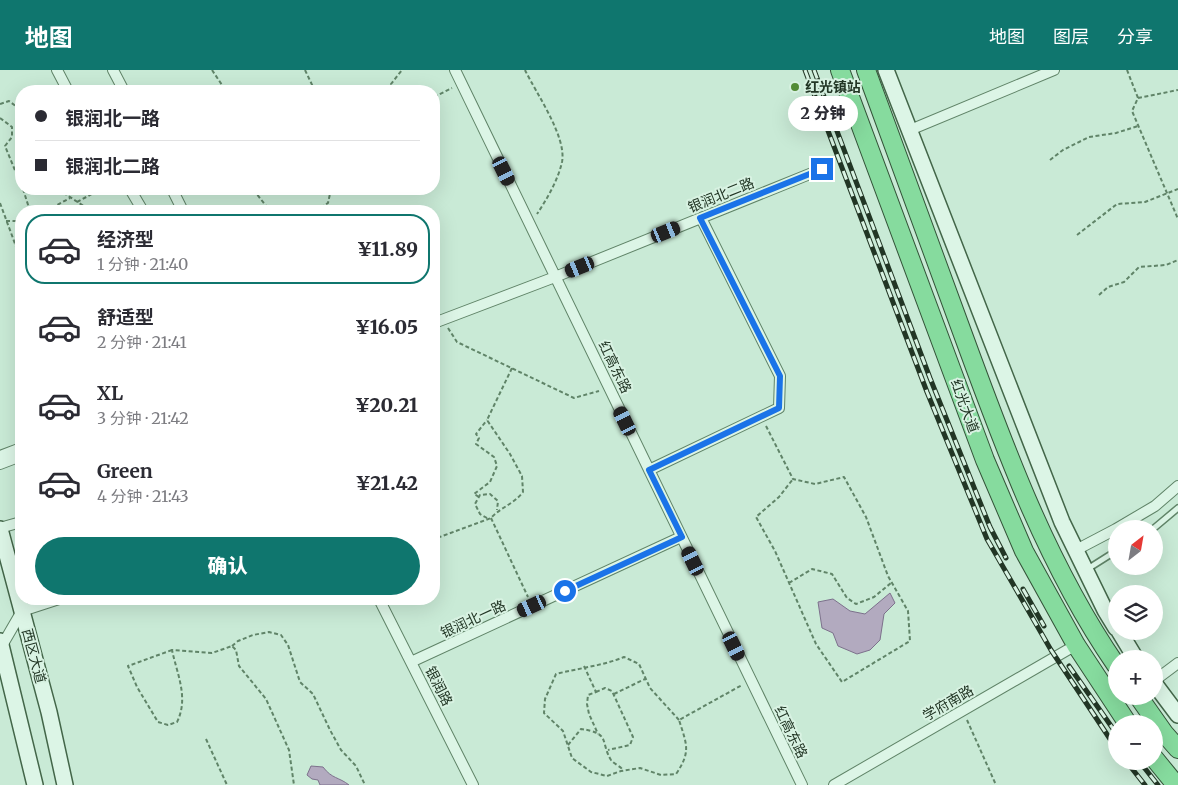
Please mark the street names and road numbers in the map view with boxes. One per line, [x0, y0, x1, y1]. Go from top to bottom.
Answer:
street label: 银润北二路 [685, 174, 757, 216]
street label: 红高东路 [595, 338, 635, 396]
street label: 红光大道 [947, 377, 983, 435]
street label: 银润北一路 [437, 596, 509, 642]
street label: 西区大道 [18, 627, 50, 685]
street label: 银润路 [421, 663, 457, 709]
street label: 学府南路 [919, 681, 977, 725]
street label: 红高东路 [771, 703, 811, 761]

